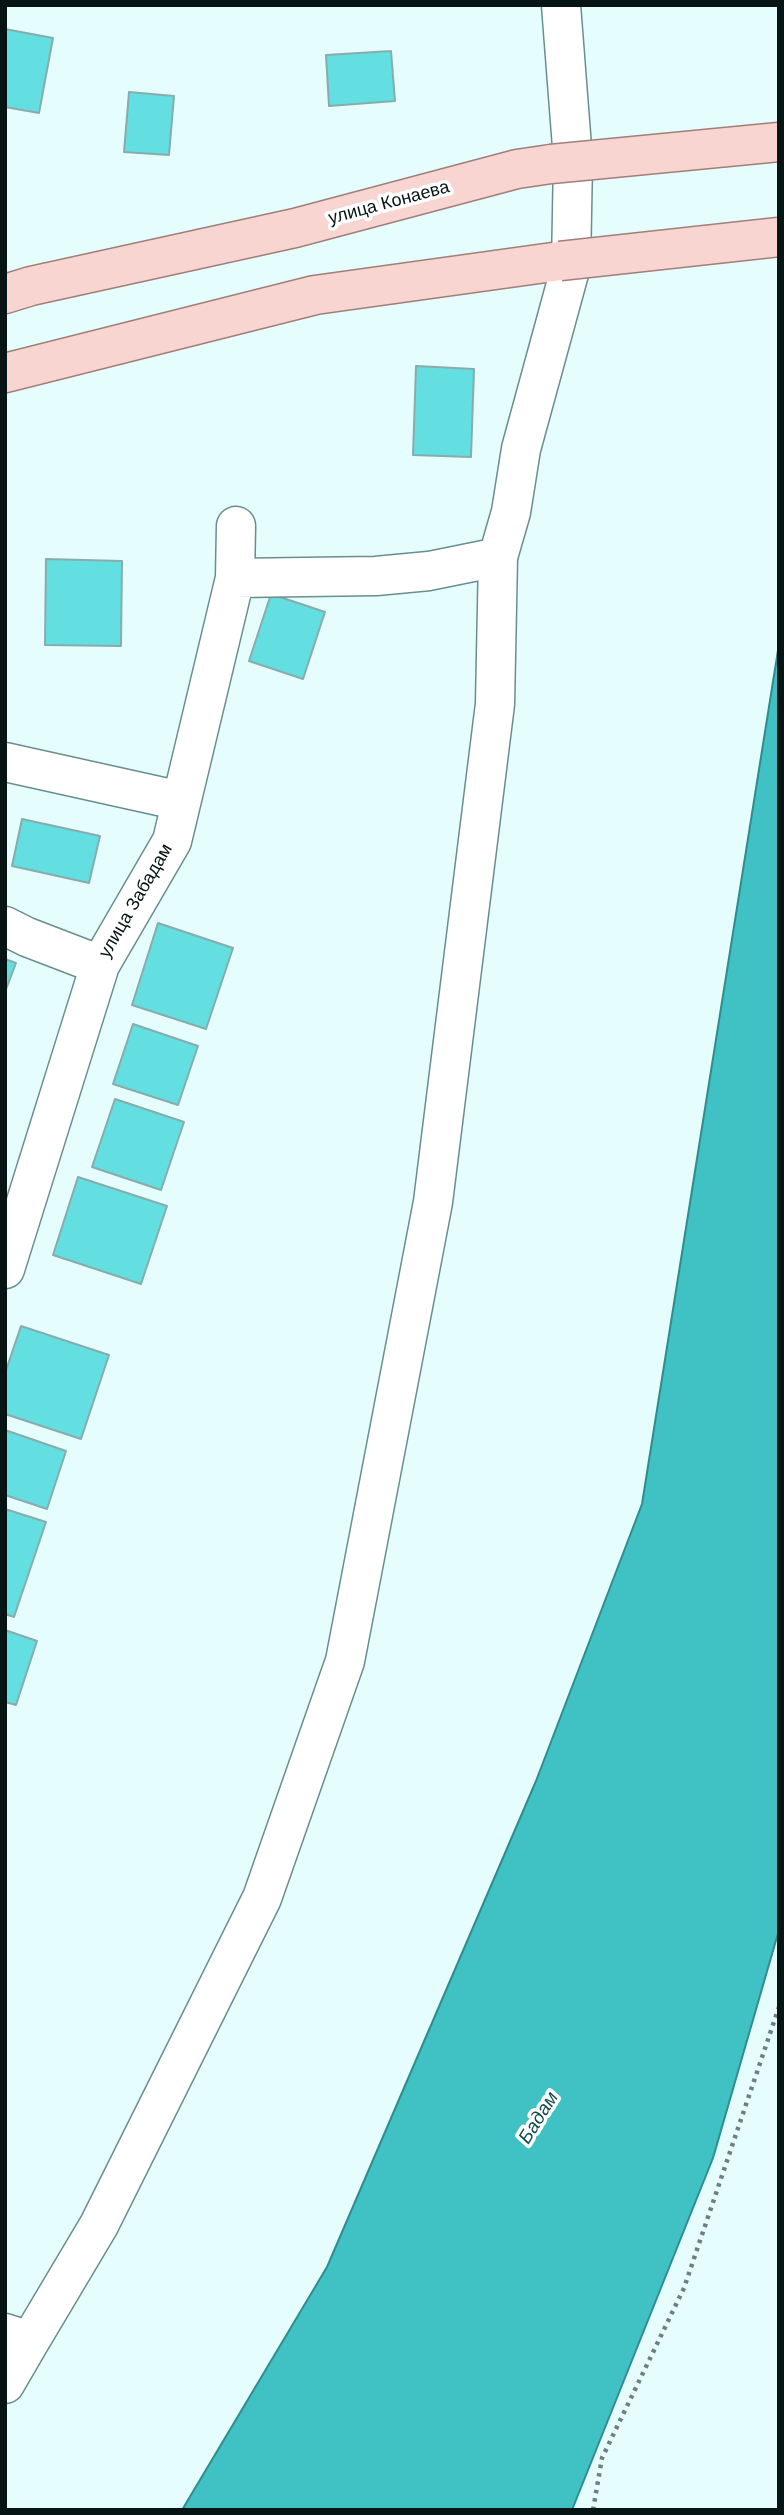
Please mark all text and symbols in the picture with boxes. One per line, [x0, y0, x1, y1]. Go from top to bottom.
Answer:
street label: улица Конаева [326, 176, 452, 230]
street label: улица Забадам [95, 840, 177, 962]
water label: Бадам [514, 2088, 564, 2148]

